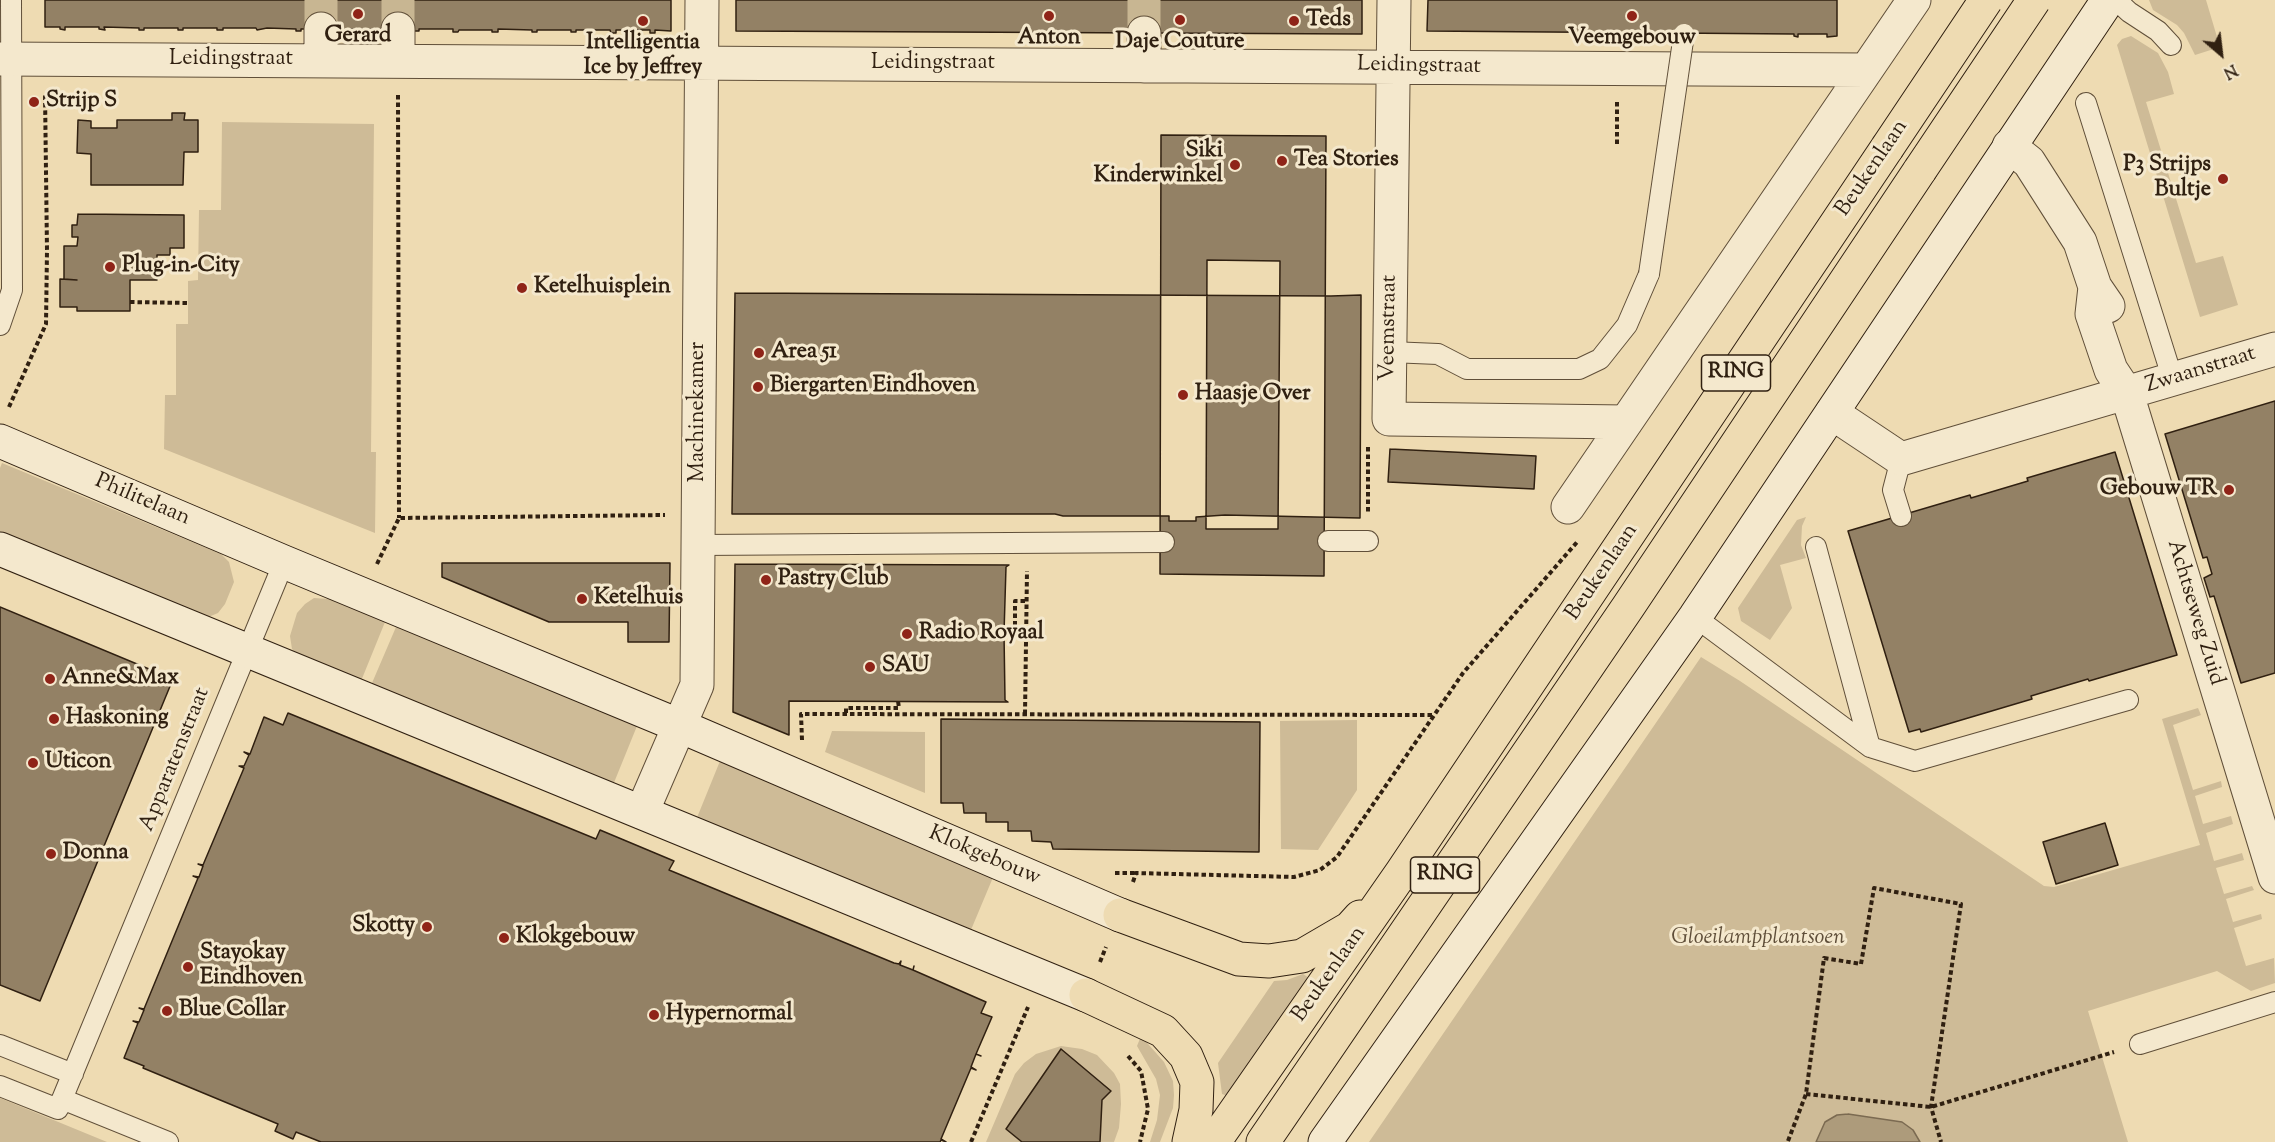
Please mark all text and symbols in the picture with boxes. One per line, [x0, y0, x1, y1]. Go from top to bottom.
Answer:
marker: Gerard [351, 7, 365, 21]
place label: Teds [1306, 8, 1351, 34]
marker: Anton [1042, 9, 1056, 23]
marker: Veemgebouw [1625, 9, 1639, 23]
marker: Daje Couture [1173, 13, 1187, 27]
marker: Intelligentia Ice by Jeffrey [636, 14, 650, 28]
marker: Teds [1287, 14, 1301, 28]
place label: Gerard [324, 24, 392, 50]
north arrow [2191, 24, 2251, 84]
place label: Anton [1017, 26, 1081, 52]
place label: Veemgebouw [1568, 26, 1696, 52]
place label: Daje Couture [1116, 30, 1244, 56]
place label: Intelligentia Ice by Jeffrey [584, 31, 702, 82]
street label: Leidingstraat [169, 47, 293, 73]
street label: Leidingstraat [871, 51, 995, 77]
street label: Leidingstraat [1357, 53, 1481, 81]
text: N [2219, 57, 2241, 83]
place label: Strijp S [46, 89, 117, 115]
marker: Strijp S [27, 95, 41, 109]
street label: Beukenlaan [1831, 116, 1915, 222]
place label: Siki Kinderwinkel [1094, 139, 1223, 190]
place label: Tea Stories [1294, 148, 1399, 174]
place label: P3 Strijps Bultje [2123, 153, 2211, 204]
marker: Tea Stories [1275, 154, 1289, 168]
marker: Siki Kinderwinkel [1228, 158, 1242, 172]
marker: P3 Strijps Bultje [2216, 172, 2230, 186]
place label: Plug-in-City [122, 254, 240, 280]
marker: Plug-in-City [103, 260, 117, 274]
place label: Ketelhuisplein [534, 275, 671, 301]
street label: Veemstraat [1376, 275, 1404, 381]
marker: Ketelhuisplein [515, 281, 529, 295]
place label: Area 51 [771, 340, 837, 366]
street label: Machinekamer [686, 342, 712, 482]
street label: Zwaanstraat [2143, 342, 2259, 400]
marker: Area 51 [752, 346, 766, 360]
road number: RING [1702, 355, 1770, 391]
place label: Biergarten Eindhoven [770, 374, 976, 400]
marker: Biergarten Eindhoven [751, 380, 765, 394]
place label: Haasje Over [1195, 382, 1311, 408]
marker: Haasje Over [1176, 388, 1190, 402]
street label: Philitelaan [90, 469, 194, 533]
place label: Gebouw TR [2100, 477, 2217, 503]
marker: Gebouw TR [2222, 483, 2236, 497]
street label: Beukenlaan [1561, 520, 1645, 626]
street label: Achtseweg Zuid [2159, 537, 2229, 689]
place label: Pastry Club [778, 567, 888, 593]
marker: Pastry Club [759, 573, 773, 587]
place label: Ketelhuis [594, 586, 683, 612]
marker: Ketelhuis [575, 592, 589, 606]
place label: Radio Royaal [919, 621, 1044, 647]
marker: Radio Royaal [900, 627, 914, 641]
place label: SAU [882, 654, 929, 680]
marker: SAU [863, 660, 877, 674]
place label: Anne&Max [62, 666, 179, 692]
marker: Anne&Max [43, 672, 57, 686]
street label: Apparatenstraat [135, 684, 217, 836]
place label: Haskoning [66, 706, 169, 732]
marker: Haskoning [47, 712, 61, 726]
place label: Uticon [45, 750, 112, 776]
marker: Uticon [26, 756, 40, 770]
street label: Klokgebouw [924, 822, 1044, 892]
place label: Donna [63, 841, 129, 867]
marker: Donna [44, 847, 58, 861]
road number: RING [1410, 857, 1480, 893]
place label: Skotty [352, 914, 415, 940]
marker: Skotty [420, 920, 434, 934]
street label: Beukenlaan [1287, 922, 1373, 1028]
place label: Klokgebouw [516, 925, 635, 951]
park label: Gloeilampplantsoen [1671, 926, 1845, 952]
marker: Klokgebouw [497, 931, 511, 945]
place label: Stayokay Eindhoven [200, 941, 303, 992]
marker: Stayokay Eindhoven [181, 960, 195, 974]
place label: Blue Collar [179, 998, 286, 1024]
place label: Hypernormal [666, 1002, 793, 1028]
marker: Blue Collar [160, 1004, 174, 1018]
marker: Hypernormal [647, 1008, 661, 1022]

